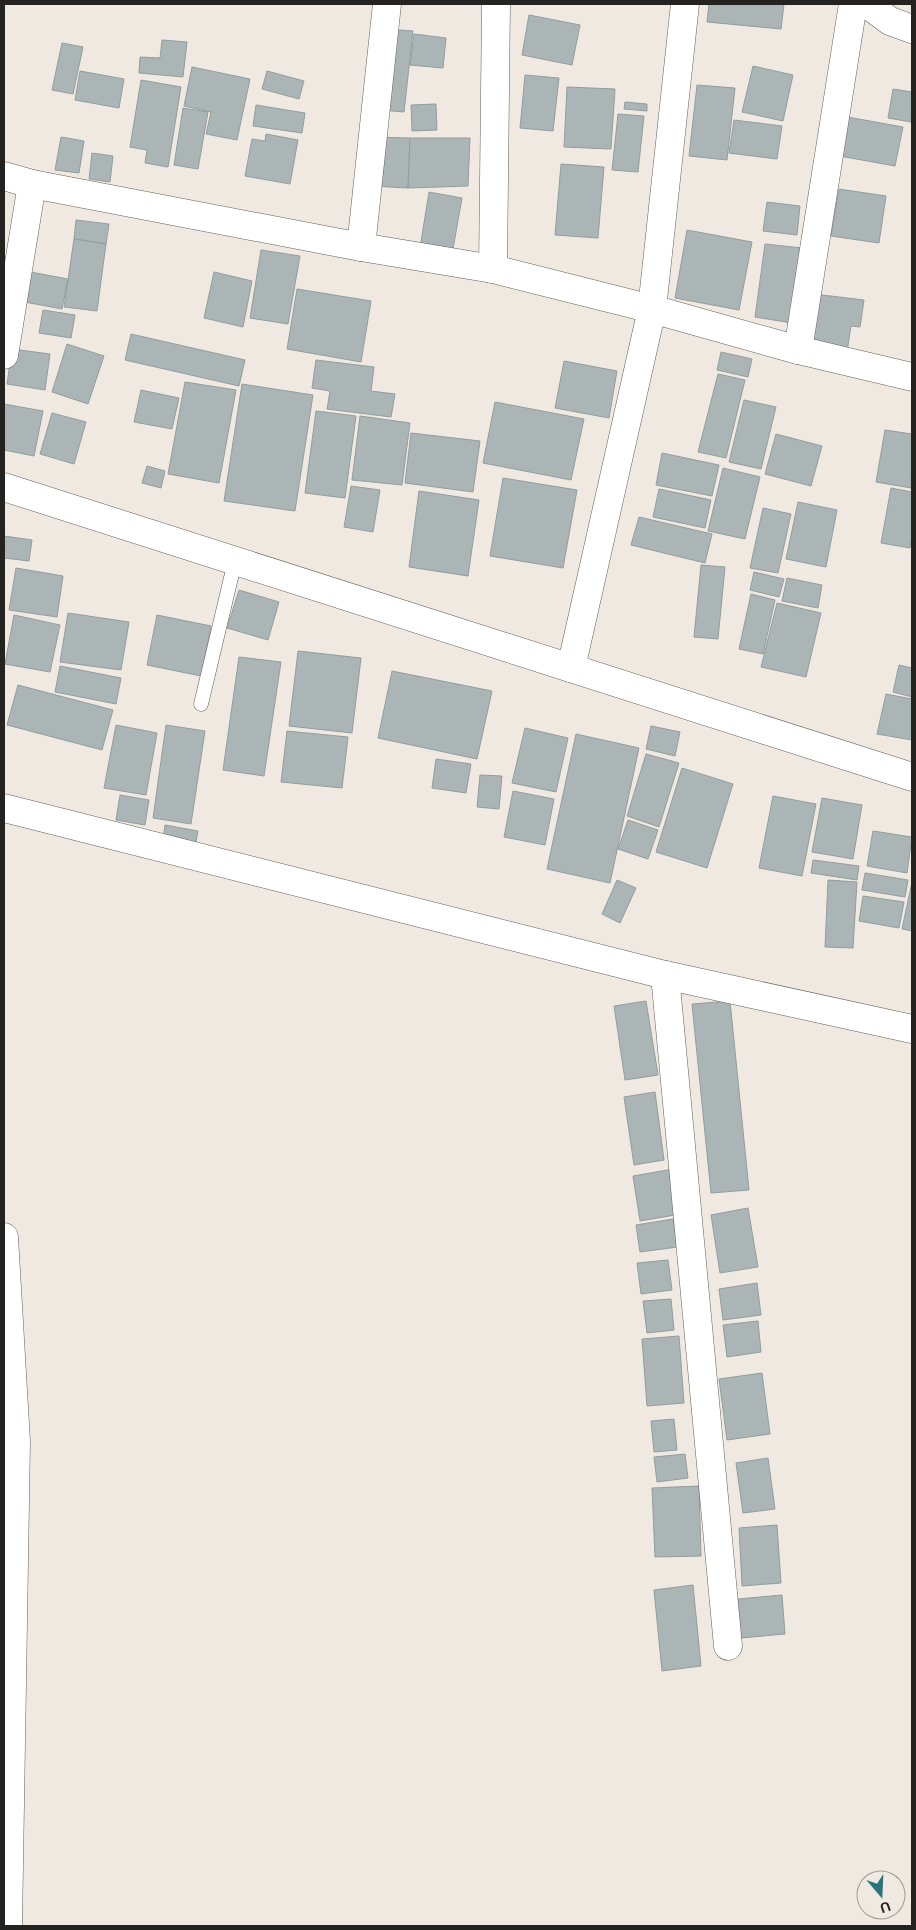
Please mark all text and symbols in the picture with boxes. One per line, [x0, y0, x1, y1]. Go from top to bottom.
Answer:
north arrow [856, 1870, 906, 1920]
text: U [878, 1898, 893, 1917]

